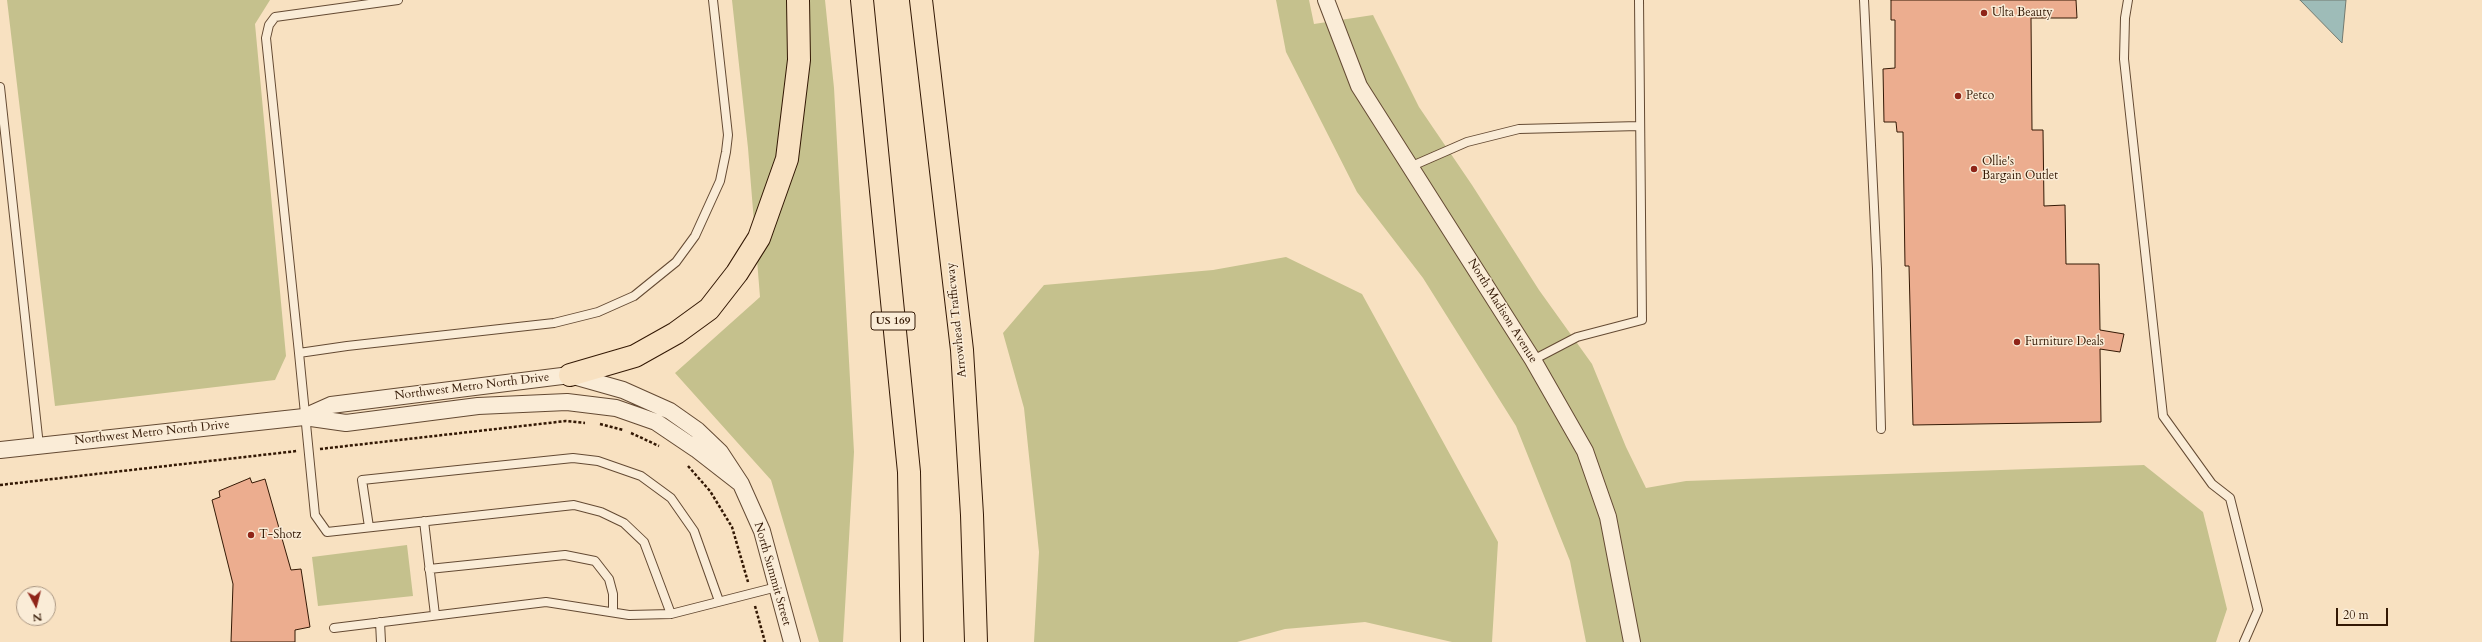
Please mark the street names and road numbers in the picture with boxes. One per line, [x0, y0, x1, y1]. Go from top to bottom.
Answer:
street label: North Madison Avenue [1464, 256, 1540, 366]
street label: Arrowhead Trafficway [944, 262, 970, 378]
road number: US 169 [871, 312, 915, 330]
street label: Northwest Metro North Drive [394, 370, 550, 404]
street label: Northwest Metro North Drive [74, 418, 230, 448]
street label: North Summit Street [750, 521, 794, 627]

